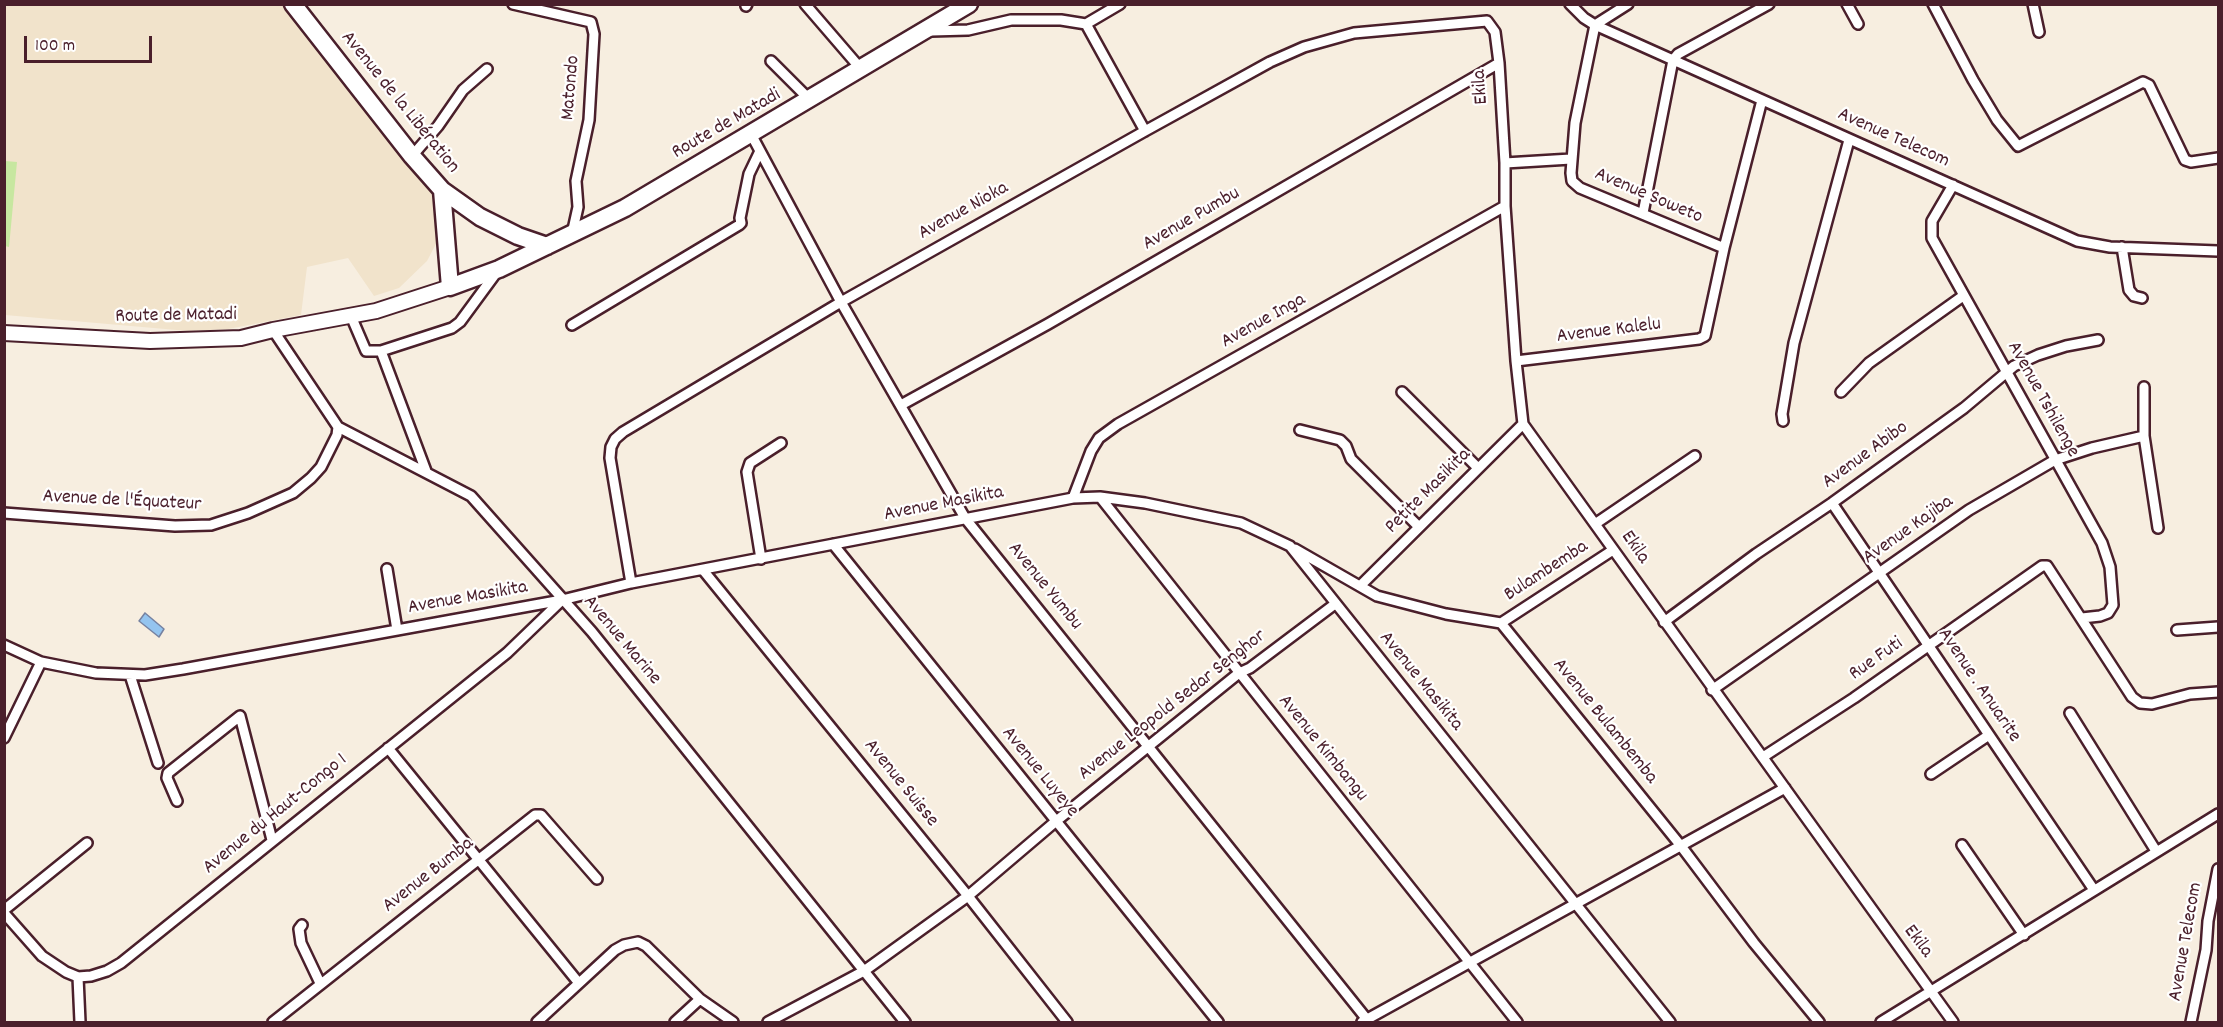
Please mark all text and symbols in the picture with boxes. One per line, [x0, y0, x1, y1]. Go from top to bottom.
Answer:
scale bar [27, 24, 154, 62]
street label: Avenue de la Libération [334, 27, 464, 179]
text: 100 m [35, 34, 75, 59]
street label: Matondo [557, 55, 587, 121]
street label: Ekila [1469, 69, 1495, 105]
street label: Route de Matadi [668, 84, 786, 166]
street label: Avenue Telecom [1833, 104, 1953, 174]
street label: Avenue Soweto [1590, 163, 1706, 231]
street label: Avenue Nioka [915, 177, 1013, 247]
street label: Avenue Pumbu [1139, 183, 1245, 257]
street label: Avenue Inga [1218, 289, 1310, 355]
street label: Route de Matadi [115, 304, 237, 330]
street label: Avenue Kalelu [1555, 314, 1663, 350]
street label: Avenue Tshilenge [2000, 338, 2084, 462]
street label: Avenue Abibo [1818, 417, 1914, 495]
street label: Petite Masikita [1381, 444, 1477, 540]
street label: Avenue Masikita [882, 482, 1006, 528]
street label: Avenue de l'Équateur [42, 486, 202, 518]
street label: Avenue Kajiba [1859, 491, 1959, 571]
street label: Ekila [1614, 527, 1654, 569]
street label: Bulambemba [1501, 536, 1593, 608]
street label: Avenue Yumbu [1001, 538, 1087, 636]
street label: Avenue Masikita [406, 577, 530, 621]
street label: Avenue Marine [577, 591, 665, 691]
street label: Avenue . Anuarite [1931, 624, 2025, 748]
street label: Avenue Leopold Sedar Senghor [1074, 625, 1272, 787]
street label: Avenue Masikita [1373, 627, 1467, 737]
street label: Rue Futi [1845, 633, 1909, 687]
street label: Avenue Bulambemba [1546, 654, 1662, 790]
street label: Avenue Kimbangu [1272, 691, 1372, 807]
street label: Avenue Luyeye [995, 723, 1083, 823]
street label: Avenue Suisse [857, 735, 943, 833]
street label: Avenue du Haut-Congo 1 [199, 749, 353, 881]
street label: Avenue Bumba [379, 833, 479, 919]
street label: Avenue Telecom [2165, 881, 2209, 1003]
street label: Ekila [1897, 921, 1937, 963]

